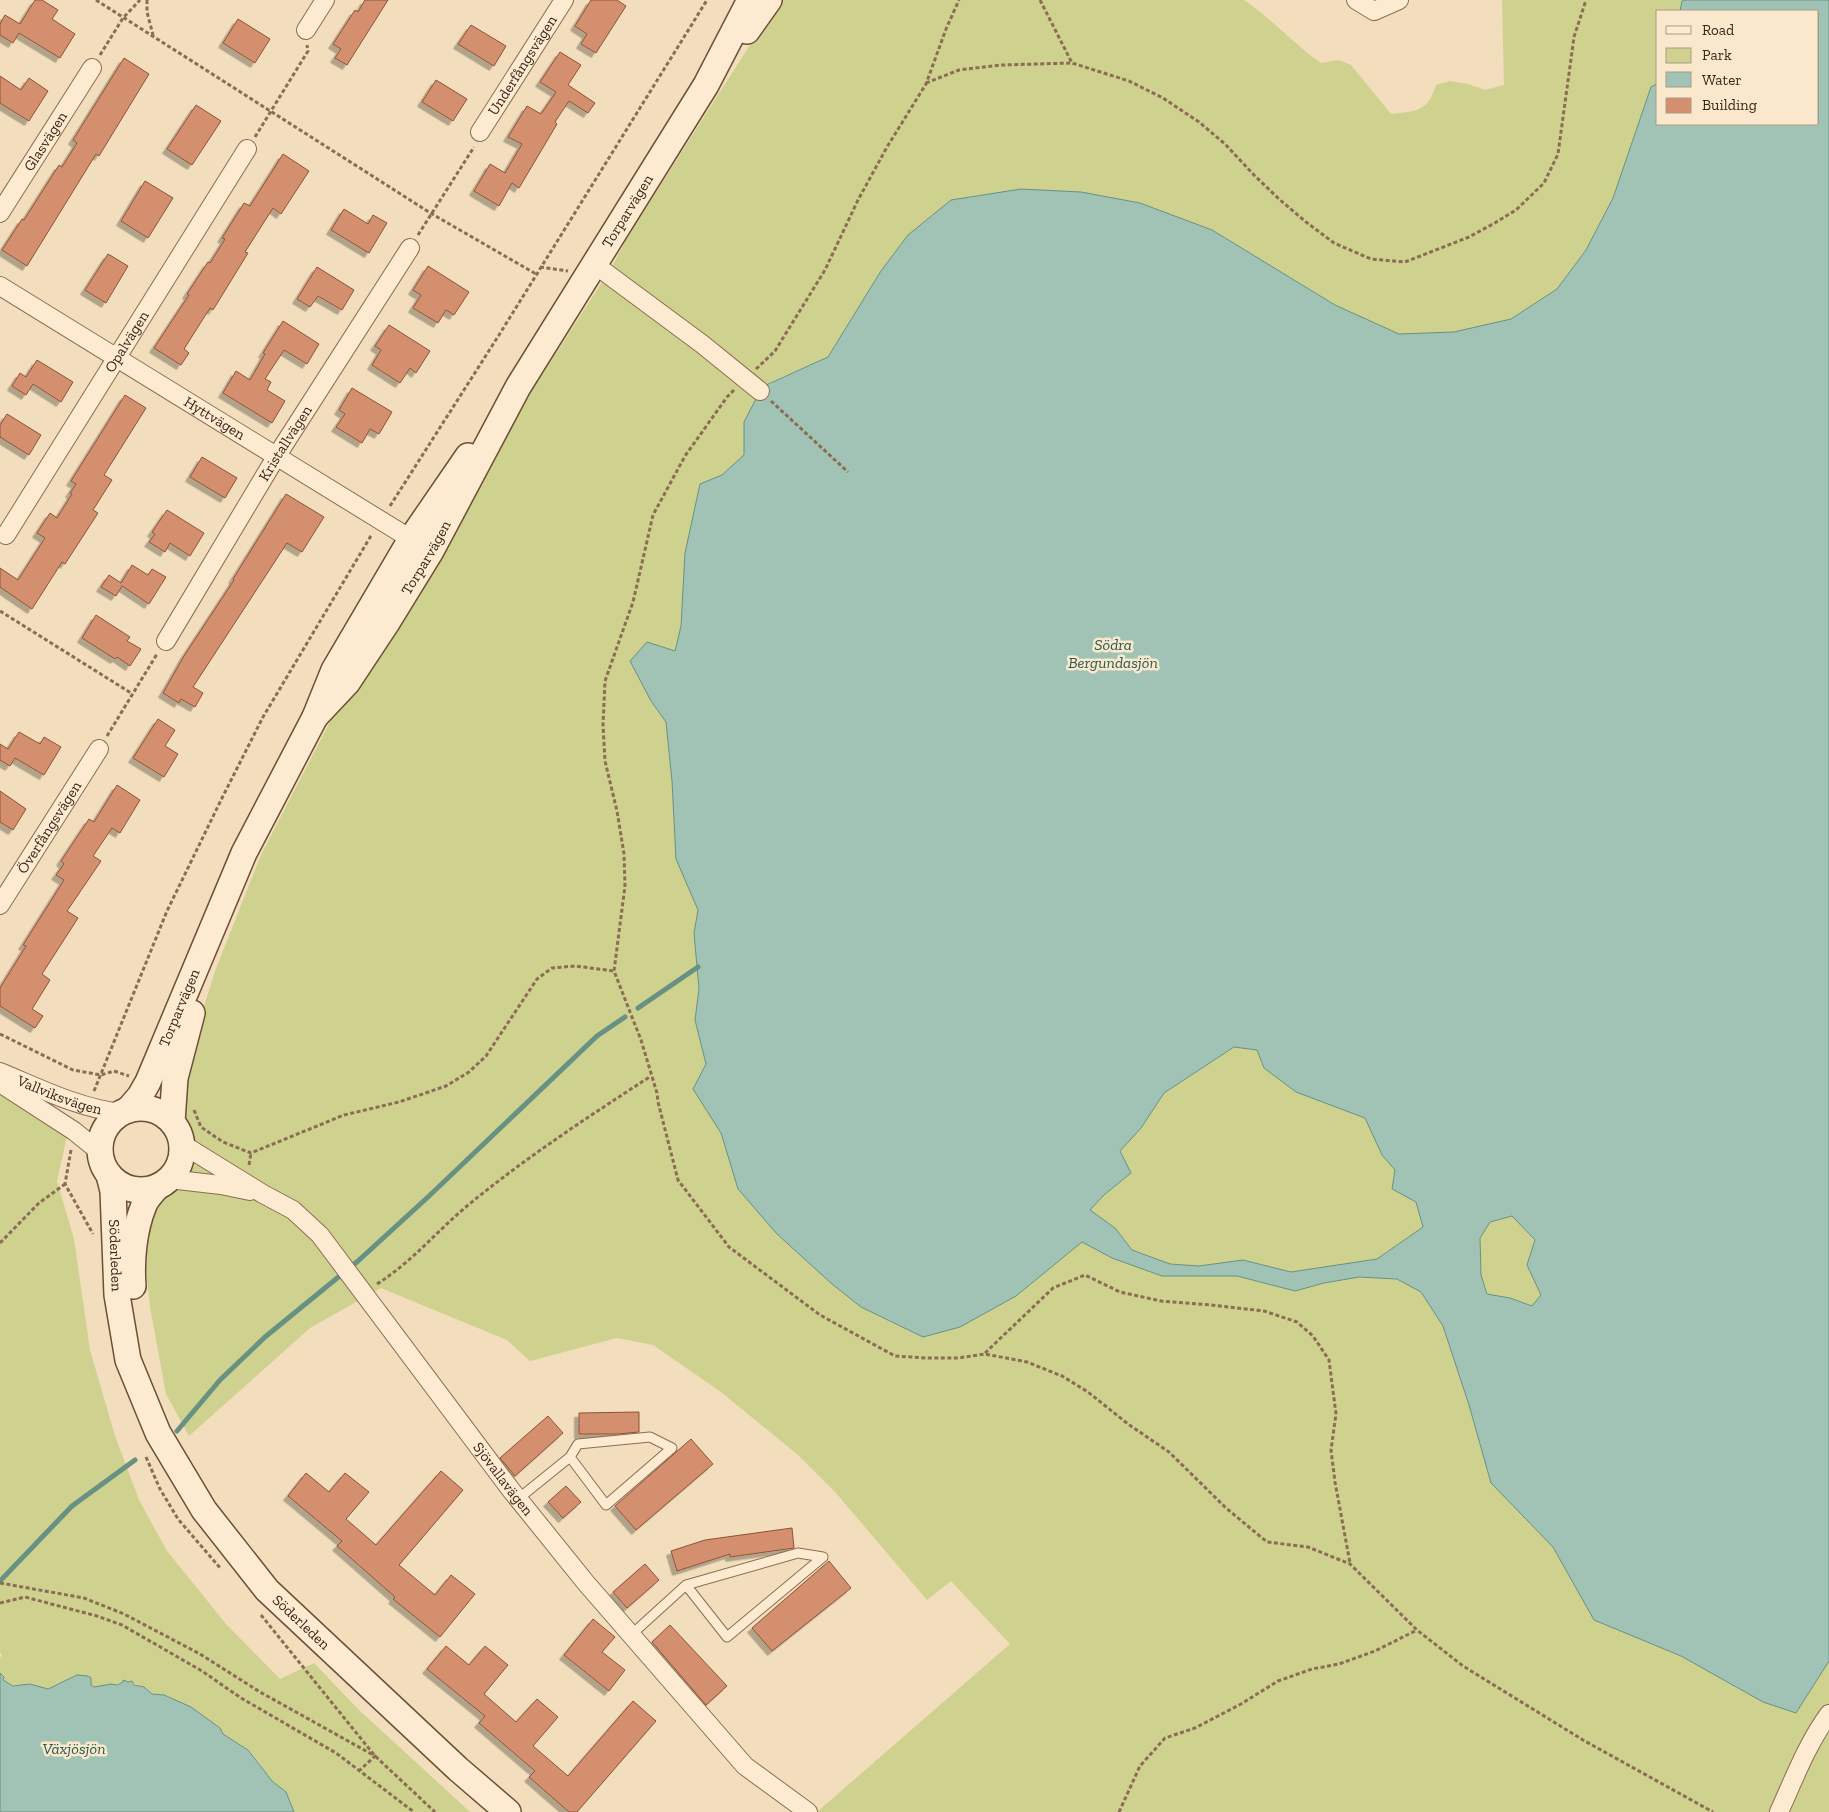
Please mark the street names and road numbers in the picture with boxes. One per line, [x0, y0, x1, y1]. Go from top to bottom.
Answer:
street label: Underfångsvägen [484, 12, 561, 119]
street label: Glasvägen [20, 108, 71, 174]
street label: Torparvägen [598, 171, 657, 251]
street label: Opalvägen [101, 307, 153, 376]
street label: Hyttvägen [181, 393, 249, 444]
street label: Kristallvägen [255, 402, 316, 484]
street label: Torparvägen [397, 517, 455, 598]
street label: Överfångsvägen [13, 777, 85, 877]
street label: Torparvägen [155, 966, 204, 1050]
street label: Vallviksvägen [14, 1071, 104, 1119]
street label: Söderleden [105, 1219, 126, 1292]
street label: Sjövallavägen [469, 1439, 537, 1520]
street label: Söderleden [269, 1591, 334, 1654]

